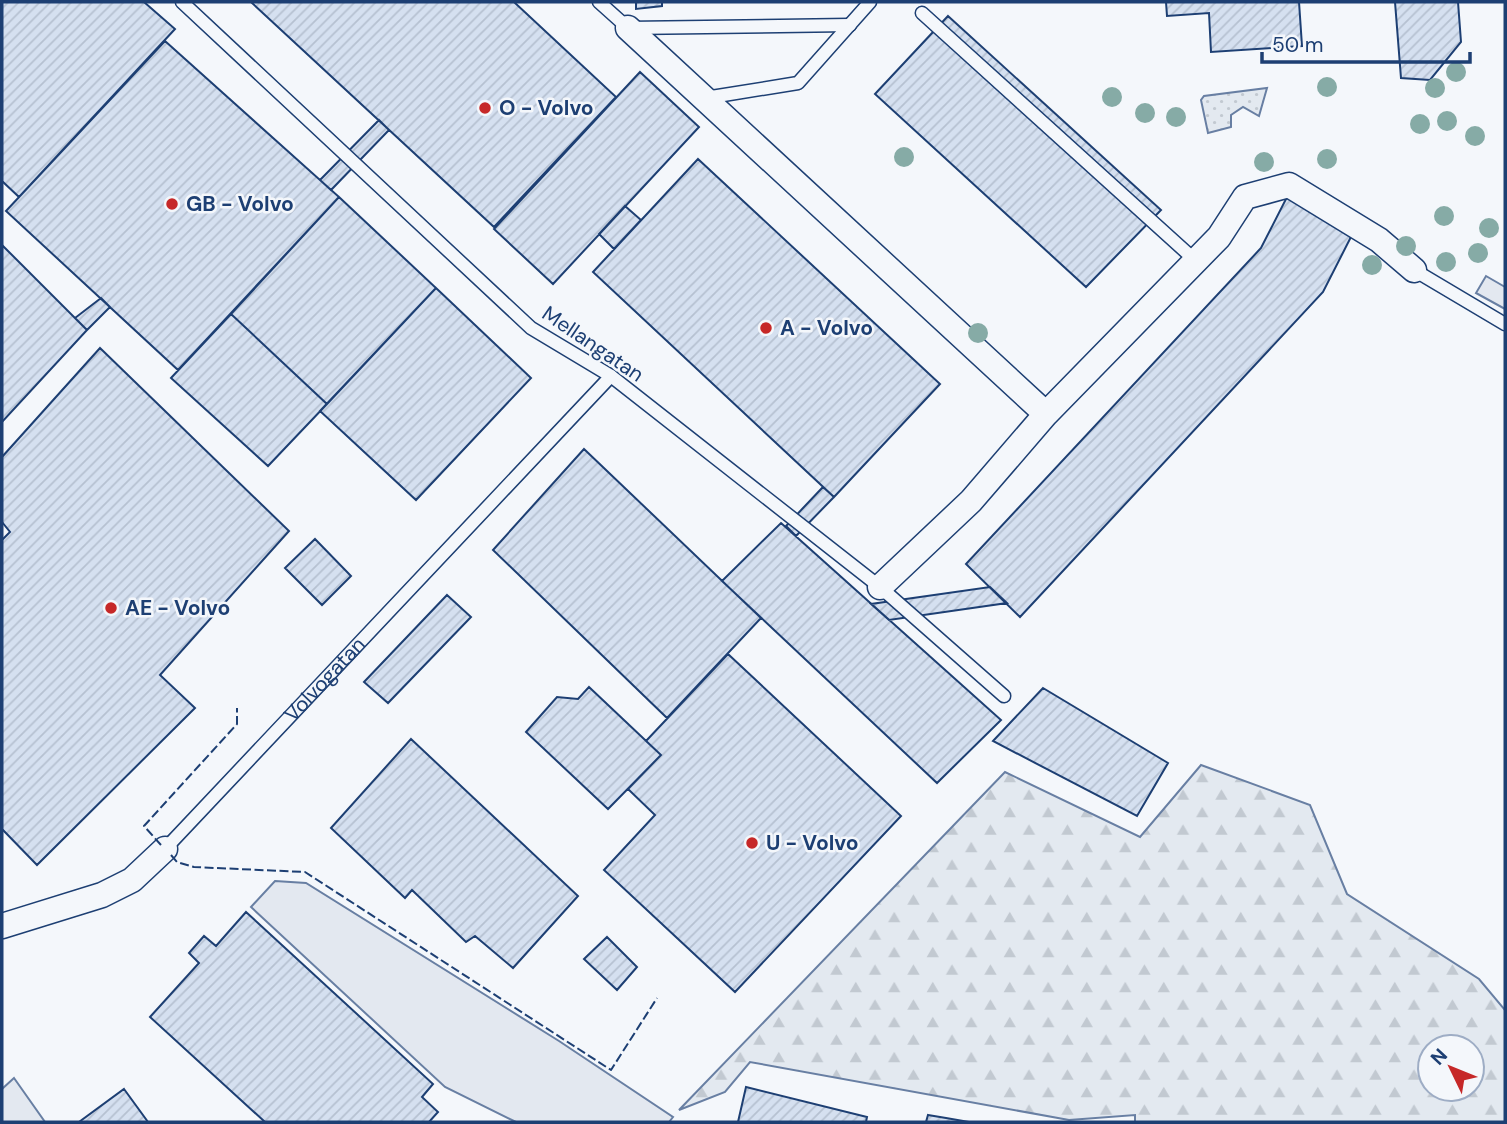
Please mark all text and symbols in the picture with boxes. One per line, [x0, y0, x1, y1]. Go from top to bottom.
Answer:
scale bar [1262, 21, 1470, 65]
text: 50 m [1272, 31, 1323, 59]
place label: O - Volvo [499, 94, 594, 122]
marker: O - Volvo [477, 100, 493, 116]
place label: GB - Volvo [186, 190, 294, 218]
marker: GB - Volvo [164, 196, 180, 212]
street label: Mellangatan [537, 300, 649, 388]
place label: A - Volvo [780, 314, 873, 342]
marker: A - Volvo [758, 320, 774, 336]
place label: AE - Volvo [125, 594, 230, 622]
marker: AE - Volvo [103, 600, 119, 616]
street label: Volvogatan [278, 631, 372, 728]
place label: U - Volvo [766, 829, 859, 857]
marker: U - Volvo [744, 835, 760, 851]
north arrow [1416, 1033, 1486, 1103]
text: N [1425, 1043, 1453, 1070]

